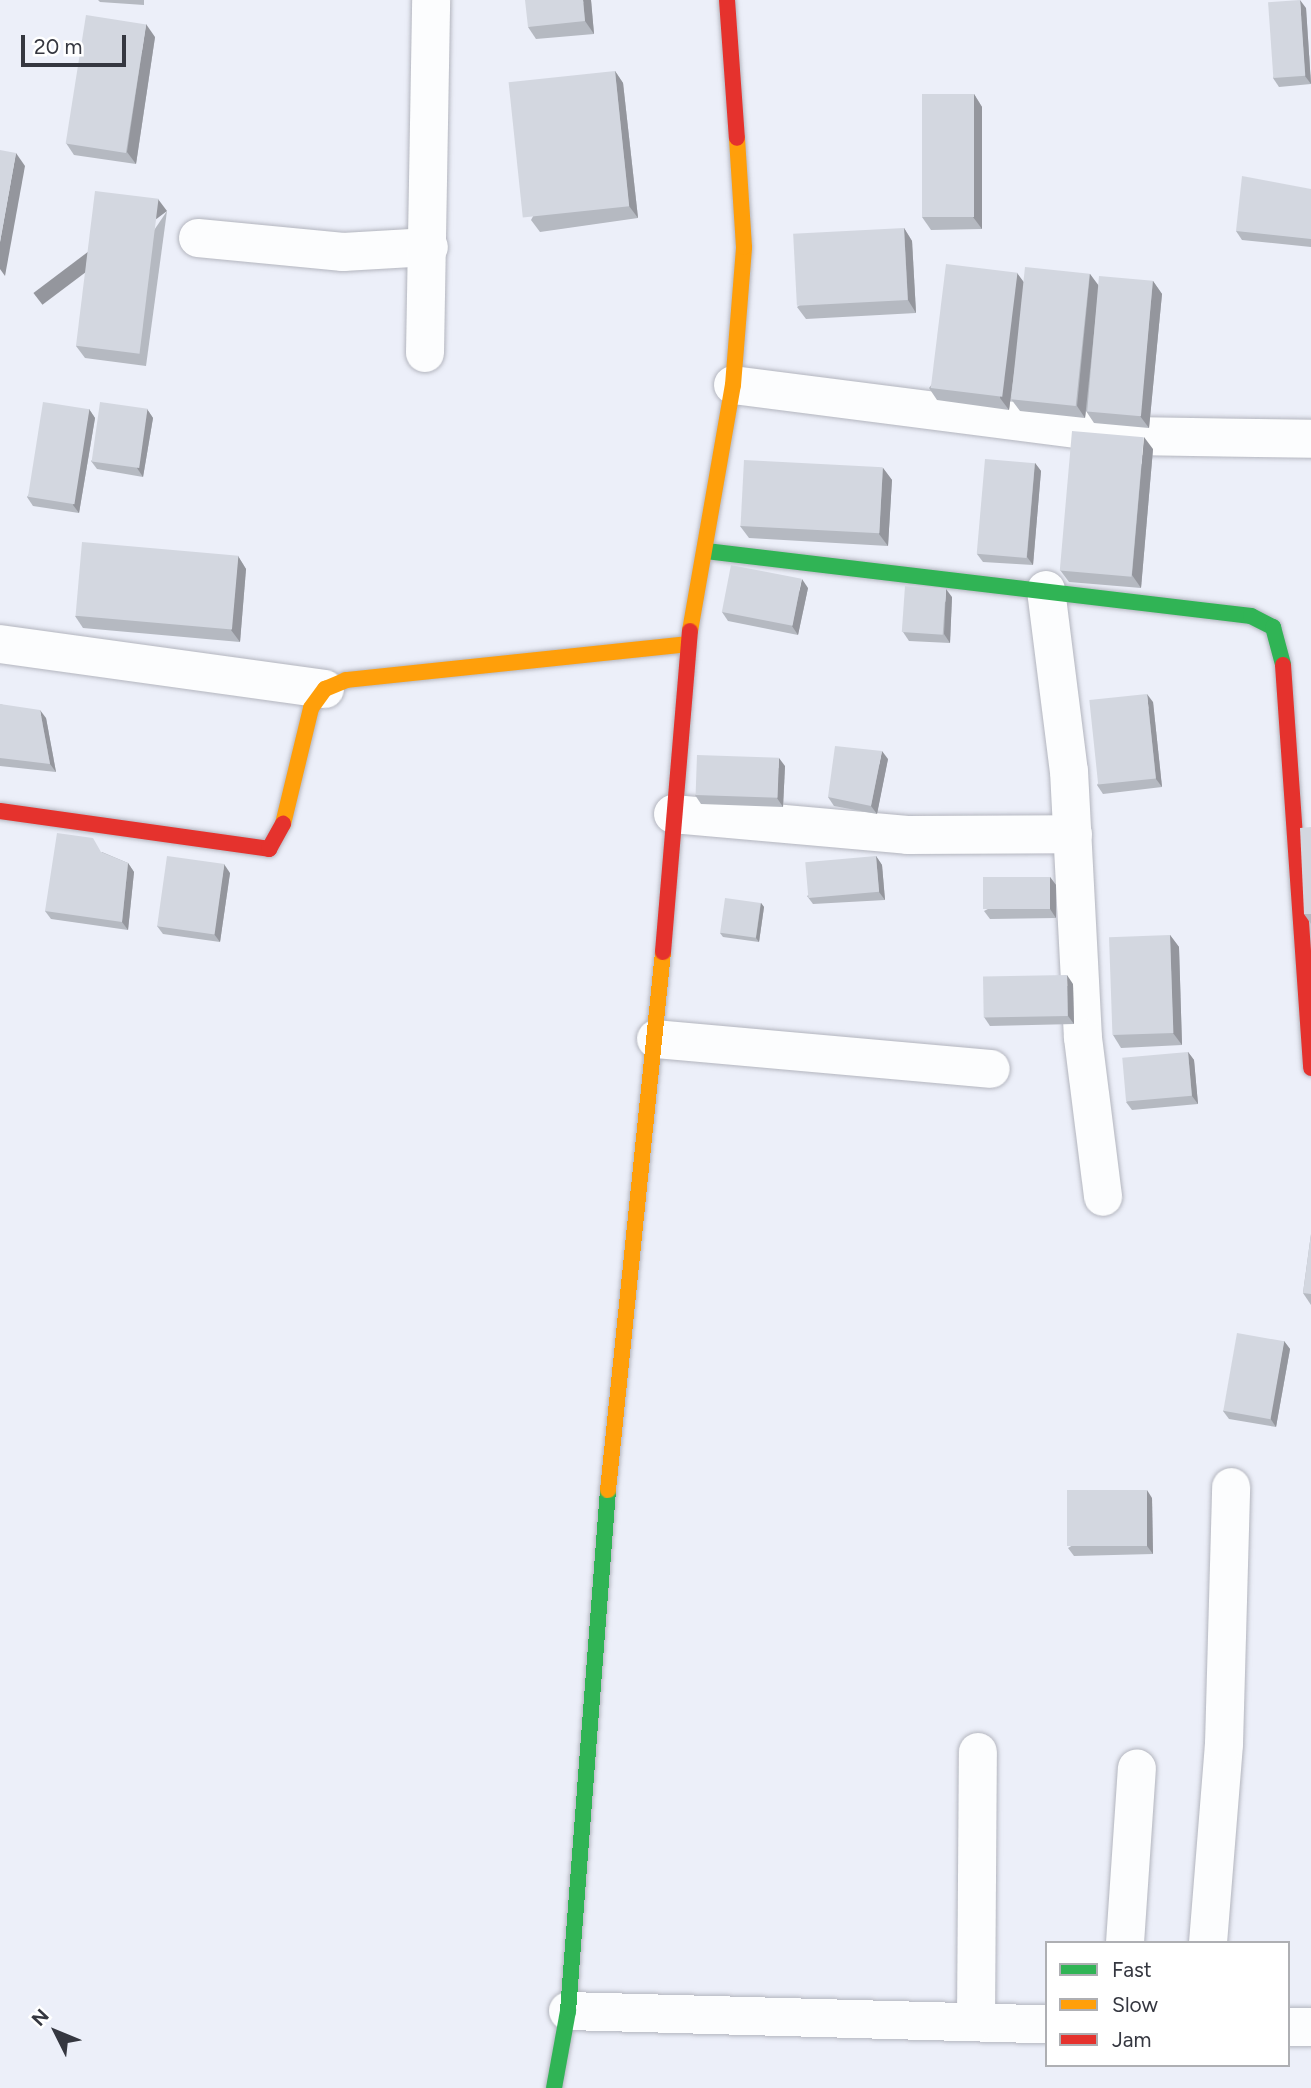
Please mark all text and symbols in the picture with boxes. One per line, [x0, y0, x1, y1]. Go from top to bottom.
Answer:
scale bar [24, 21, 130, 65]
text: 20 m [34, 34, 82, 59]
legend [1045, 1941, 1290, 2067]
text: Fast [1112, 1957, 1152, 1982]
text: Slow [1112, 1992, 1158, 2017]
north arrow [21, 1997, 91, 2067]
text: N [27, 2004, 54, 2031]
text: Jam [1112, 2027, 1151, 2052]

